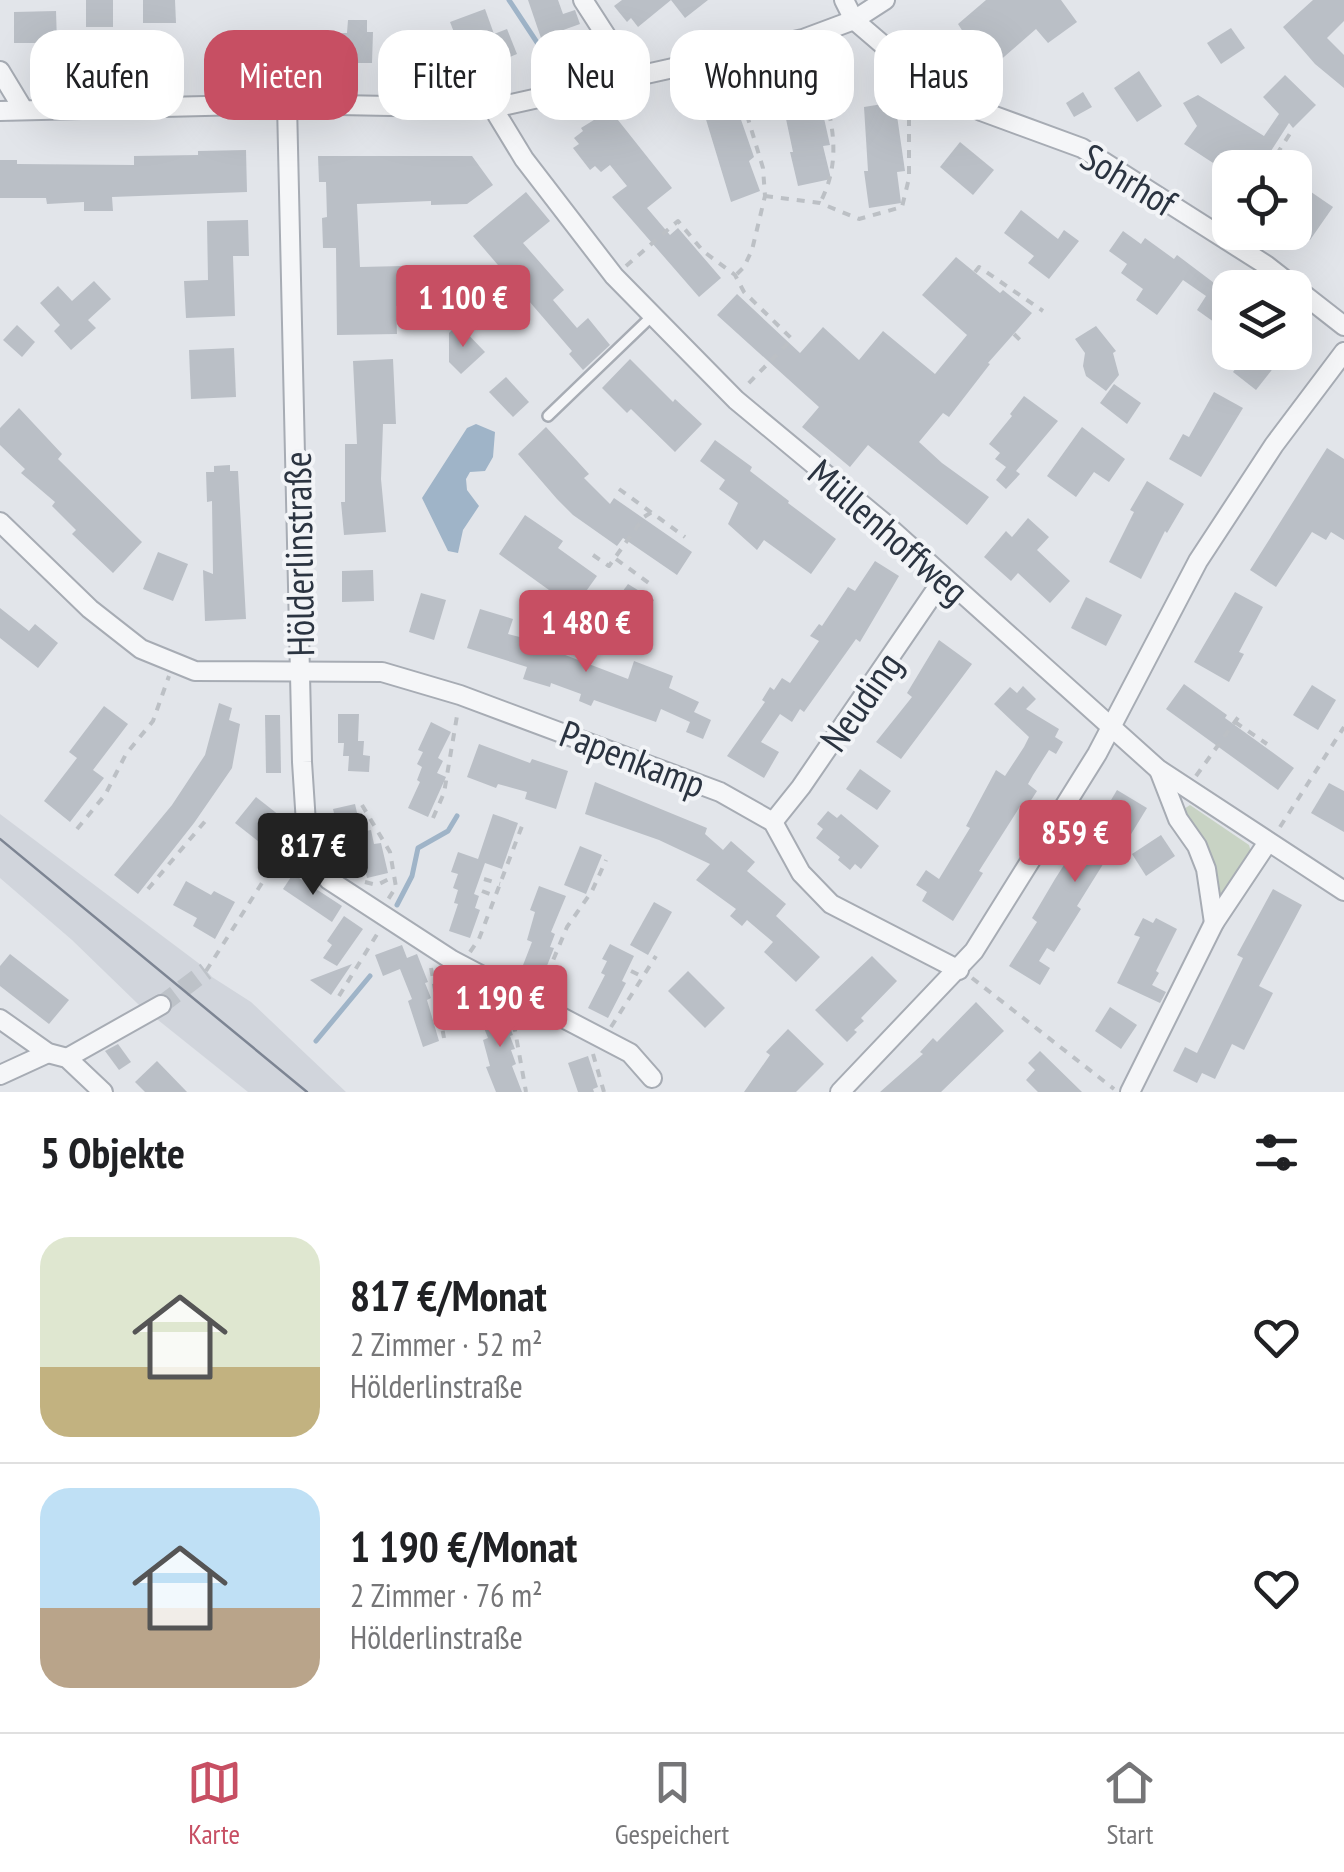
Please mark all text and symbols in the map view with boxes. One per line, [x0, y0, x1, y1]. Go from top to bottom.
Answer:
chip: Kaufen [30, 30, 184, 120]
chip: Mieten [204, 30, 358, 120]
chip: Filter [378, 30, 511, 120]
chip: Neu [531, 30, 650, 120]
chip: Wohnung [670, 30, 854, 120]
chip: Haus [874, 30, 1003, 120]
street label: Sohrhof [1073, 132, 1187, 227]
map controls [1212, 150, 1312, 370]
button: locate [1212, 150, 1312, 250]
pin: 1 100 € [371, 265, 555, 350]
button: layers [1212, 270, 1312, 370]
text: 1 100 € [418, 276, 508, 318]
street label: Müllenhoffweg [799, 448, 979, 614]
street label: Hölderlinstraße [272, 451, 324, 657]
pin: 1 480 € [494, 590, 678, 675]
text: 1 480 € [541, 601, 631, 643]
street label: Neuding [808, 642, 912, 760]
street label: Papenkamp [554, 708, 712, 808]
pin: 859 € [1005, 800, 1145, 885]
text: 859 € [1041, 811, 1109, 853]
pin: 817 € [243, 813, 383, 898]
text: 817 € [280, 824, 346, 866]
pin: 1 190 € [408, 965, 592, 1050]
text: 1 190 € [455, 976, 545, 1018]
text: 5 Objekte [40, 1125, 185, 1180]
icon: filters [1249, 1125, 1304, 1180]
text: 817 €/Monat [350, 1268, 547, 1323]
icon: home [120, 1277, 240, 1397]
icon: heart [1249, 1310, 1304, 1365]
text: 2 Zimmer · 52 m² [350, 1323, 543, 1365]
text: Hölderlinstraße [350, 1365, 523, 1407]
text: 1 190 €/Monat [350, 1519, 577, 1574]
icon: home [120, 1528, 240, 1648]
icon: heart [1249, 1561, 1304, 1616]
text: 2 Zimmer · 76 m² [350, 1574, 543, 1616]
text: Hölderlinstraße [350, 1616, 523, 1658]
tab: Karte [187, 1755, 242, 1852]
tab: Gespeichert [615, 1755, 729, 1852]
tab: Start [1102, 1755, 1157, 1852]

